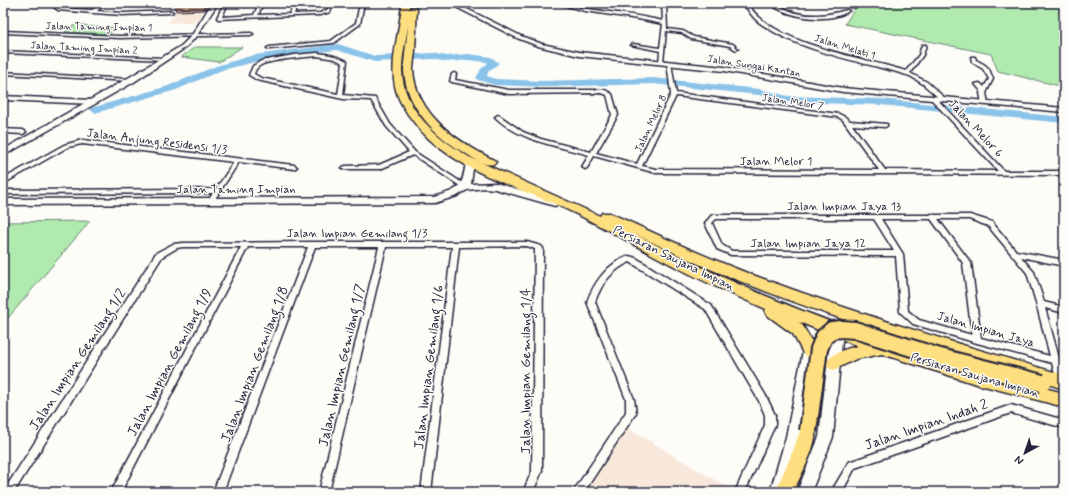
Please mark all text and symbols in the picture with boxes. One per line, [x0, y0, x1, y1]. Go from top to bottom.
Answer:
street label: Jalan Taming Impian 1 [45, 19, 152, 35]
street label: Jalan Melati 1 [813, 32, 877, 63]
street label: Jalan Taming Impian 2 [30, 38, 138, 58]
street label: Jalan Sungai Kantan [706, 53, 801, 81]
street label: Jalan Melor 7 [761, 92, 825, 113]
street label: Jalan Melor 8 [632, 93, 670, 154]
street label: Jalan Melor 6 [944, 96, 1006, 161]
street label: Jalan Anjung Residensi 1/3 [86, 125, 229, 159]
street label: Jalan Melor 1 [740, 154, 812, 170]
street label: Jalan Taming Impian [176, 182, 296, 198]
street label: Jalan Impian Jaya 13 [787, 199, 901, 215]
street label: Persiaran Saujana Impian [610, 222, 738, 296]
street label: Jalan Impian Gemilang 1/3 [287, 226, 428, 243]
street label: Jalan Impian Jaya 12 [750, 236, 866, 252]
street label: Jalan Impian Gemilang 1/7 [314, 282, 372, 449]
street label: Jalan Impian Gemilang 1/8 [217, 284, 295, 446]
street label: Jalan Impian Gemilang 1/6 [410, 284, 450, 450]
street label: Jalan Impian Gemilang 1/2 [25, 285, 132, 435]
street label: Jalan Impian Gemilang 1/9 [123, 285, 218, 440]
street label: Jalan Impian Gemilang 1/4 [517, 288, 537, 454]
street label: Jalan Impian Jaya [935, 308, 1036, 352]
street label: Persiaran Saujana Impian [908, 350, 1042, 402]
street label: Jalan Impian Indah 2 [862, 395, 990, 454]
north arrow [1005, 433, 1045, 473]
text: N [1012, 452, 1027, 468]

